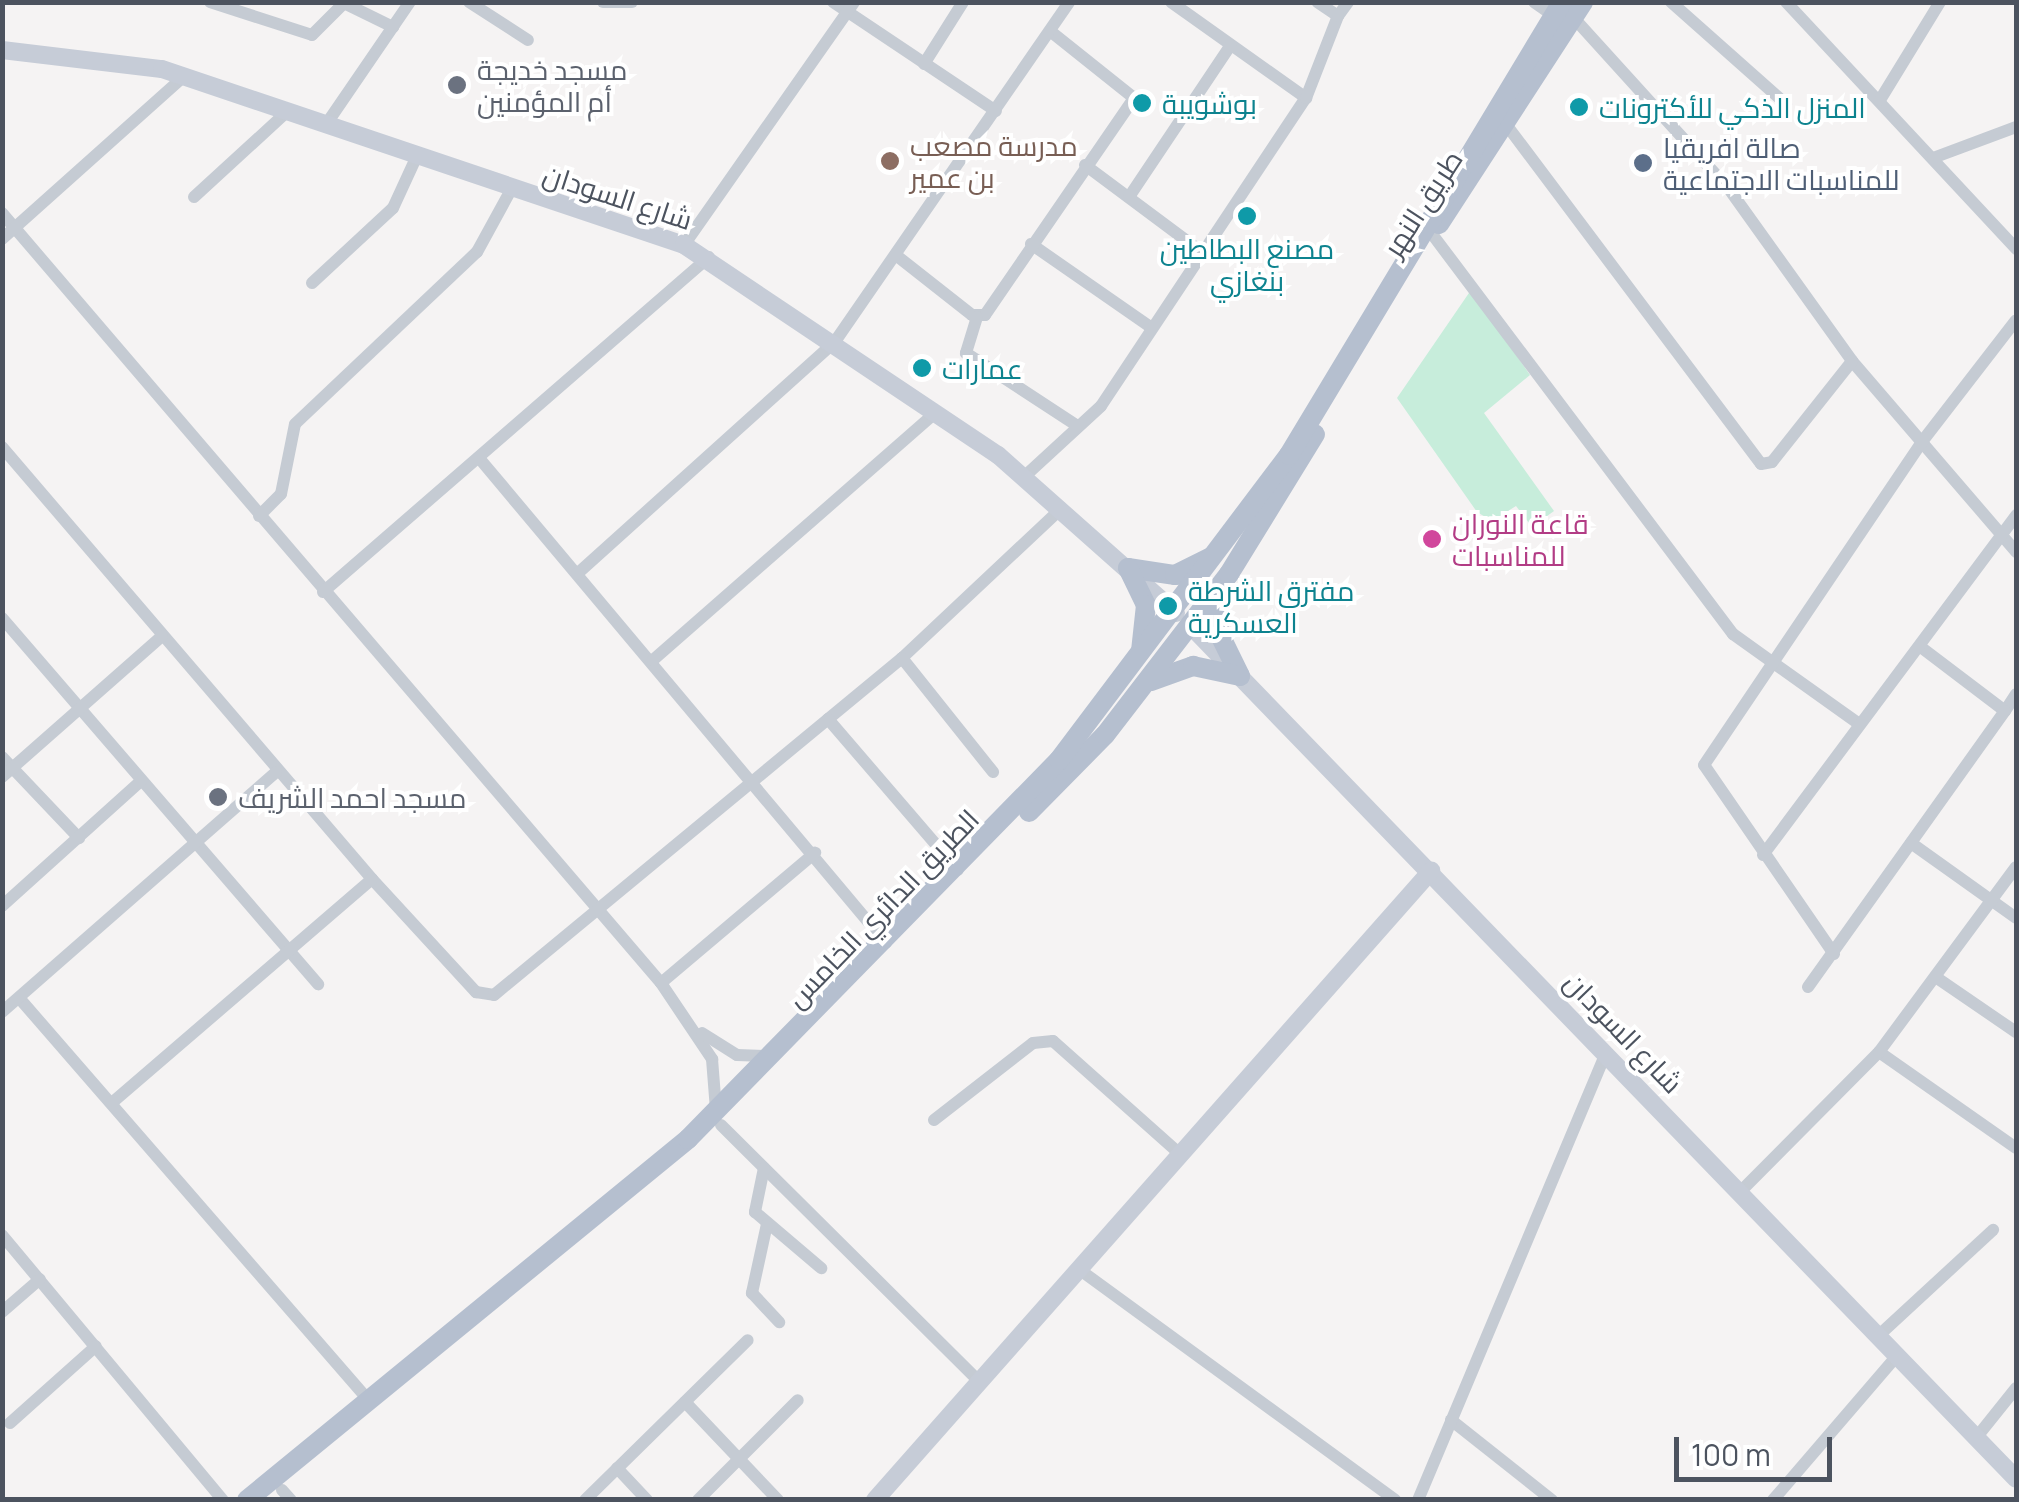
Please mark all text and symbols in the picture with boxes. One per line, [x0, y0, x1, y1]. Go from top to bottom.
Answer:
place label: مسجد خديجة أم المؤمنين [477, 52, 628, 118]
marker: مسجد خديجة أم المؤمنين [446, 74, 468, 96]
place label: بوشويبة [1162, 86, 1257, 120]
place label: المنزل الذكي للأكترونات [1599, 90, 1866, 124]
marker: بوشويبة [1131, 92, 1153, 114]
marker: المنزل الذكي للأكترونات [1568, 96, 1590, 118]
place label: مدرسة مصعب بن عمير [910, 128, 1078, 194]
place label: صالة افريقيا للمناسبات الاجتماعية [1663, 130, 1900, 196]
street label: طريق النهر [1375, 144, 1469, 262]
marker: مدرسة مصعب بن عمير [879, 150, 901, 172]
marker: صالة افريقيا للمناسبات الاجتماعية [1632, 152, 1654, 174]
street label: شارع السودان [539, 156, 697, 236]
marker: مصنع البطاطين بنغازي [1236, 205, 1258, 227]
place label: مصنع البطاطين بنغازي [1160, 231, 1334, 297]
place label: عمارات [942, 351, 1023, 385]
marker: عمارات [911, 357, 933, 379]
place label: قاعة النوران للمناسبات [1452, 506, 1589, 572]
marker: قاعة النوران للمناسبات [1421, 528, 1443, 550]
place label: مفترق الشرطة العسكرية [1188, 573, 1354, 639]
marker: مفترق الشرطة العسكرية [1157, 595, 1179, 617]
place label: مسجد احمد الشريف [238, 780, 467, 814]
marker: مسجد احمد الشريف [207, 786, 229, 808]
street label: الطريق الدائري الخامس [779, 802, 985, 1014]
street label: شارع السودان [1558, 965, 1690, 1099]
scale bar [1679, 1417, 1836, 1479]
text: 100 m [1691, 1434, 1771, 1475]

